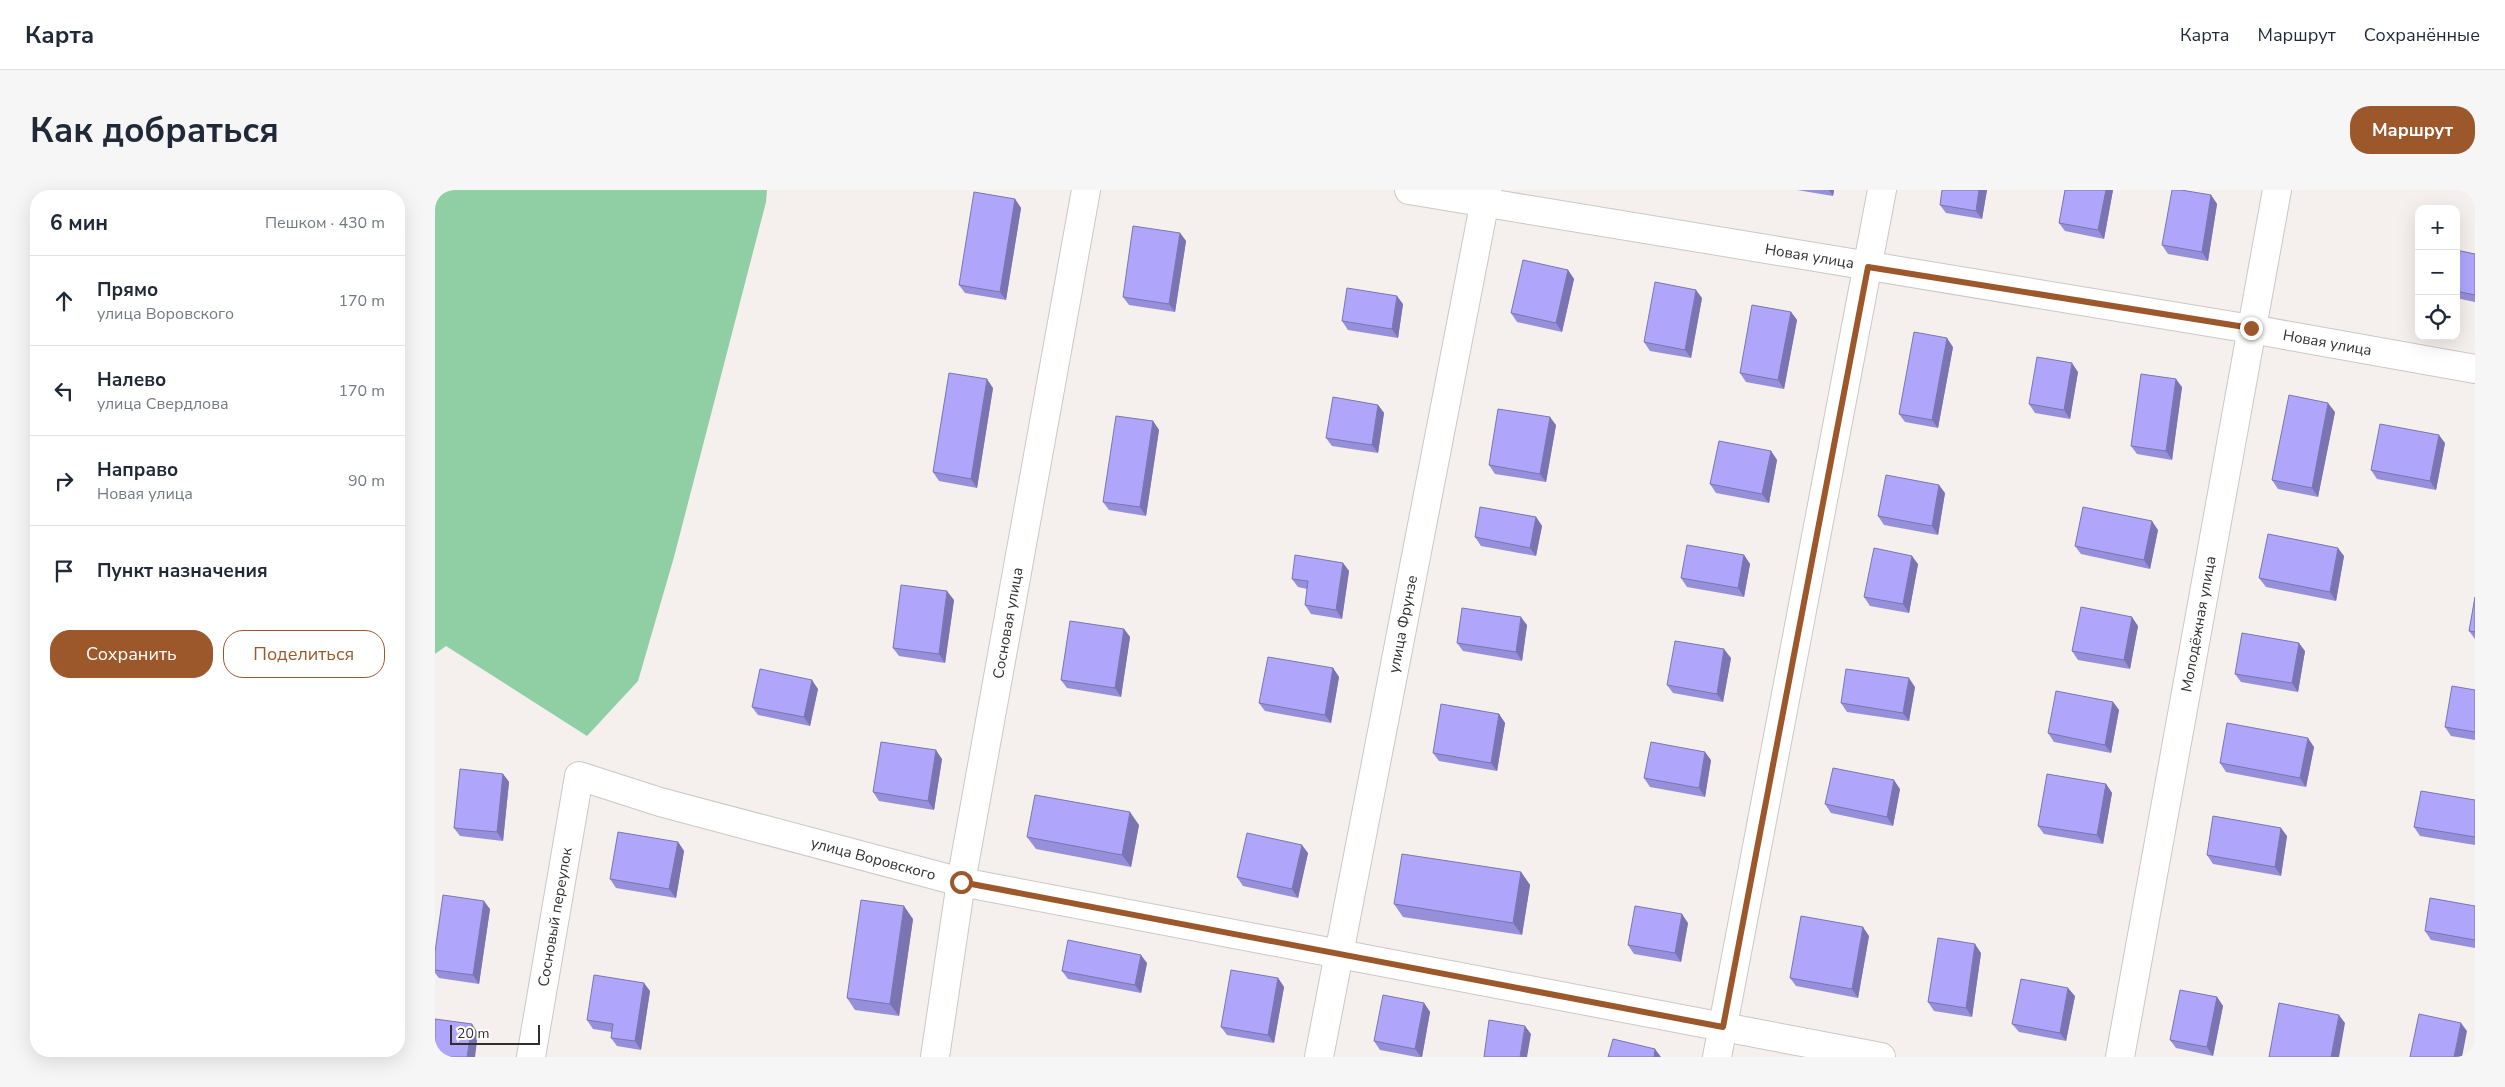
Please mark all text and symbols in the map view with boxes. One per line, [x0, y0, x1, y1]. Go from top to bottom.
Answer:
text: Карта [25, 19, 94, 51]
text: Карта [2180, 23, 2230, 47]
text: Маршрут [2258, 23, 2336, 47]
text: Сохранённые [2364, 23, 2480, 47]
button: Маршрут [2350, 106, 2475, 154]
text: Как добраться [30, 107, 279, 154]
map controls [2415, 205, 2460, 340]
button: + [2415, 205, 2460, 250]
text: 6 мин [50, 209, 108, 237]
text: Пешком · 430 m [265, 212, 385, 234]
street label: Новая улица [1764, 239, 1856, 273]
button: − [2415, 250, 2460, 295]
text: Прямо [97, 277, 158, 303]
icon: ahead [50, 287, 78, 315]
text: 170 m [338, 290, 385, 312]
button: locate [2415, 295, 2460, 340]
text: улица Воровского [97, 303, 234, 325]
route end [2240, 317, 2263, 340]
street label: Новая улица [2281, 325, 2373, 360]
text: Налево [97, 367, 166, 393]
icon: left [50, 377, 78, 405]
text: 170 m [338, 380, 385, 402]
text: улица Свердлова [97, 393, 229, 415]
text: Направо [97, 457, 178, 483]
icon: right [50, 467, 78, 495]
text: 90 m [348, 470, 385, 492]
text: Новая улица [97, 483, 193, 505]
street label: Молодёжная улица [2176, 554, 2221, 694]
icon: arrive [50, 557, 78, 585]
text: Пункт назначения [97, 558, 268, 584]
street label: Сосновая улица [988, 566, 1028, 681]
street label: улица Фрунзе [1384, 573, 1422, 675]
button: Сохранить [50, 630, 213, 678]
button: Поделиться [223, 630, 385, 678]
street label: улица Воровского [809, 833, 938, 885]
street label: Сосновый переулок [533, 846, 577, 988]
route start [950, 871, 973, 894]
scale bar [450, 1022, 540, 1045]
text: 20 m [457, 1024, 489, 1043]

